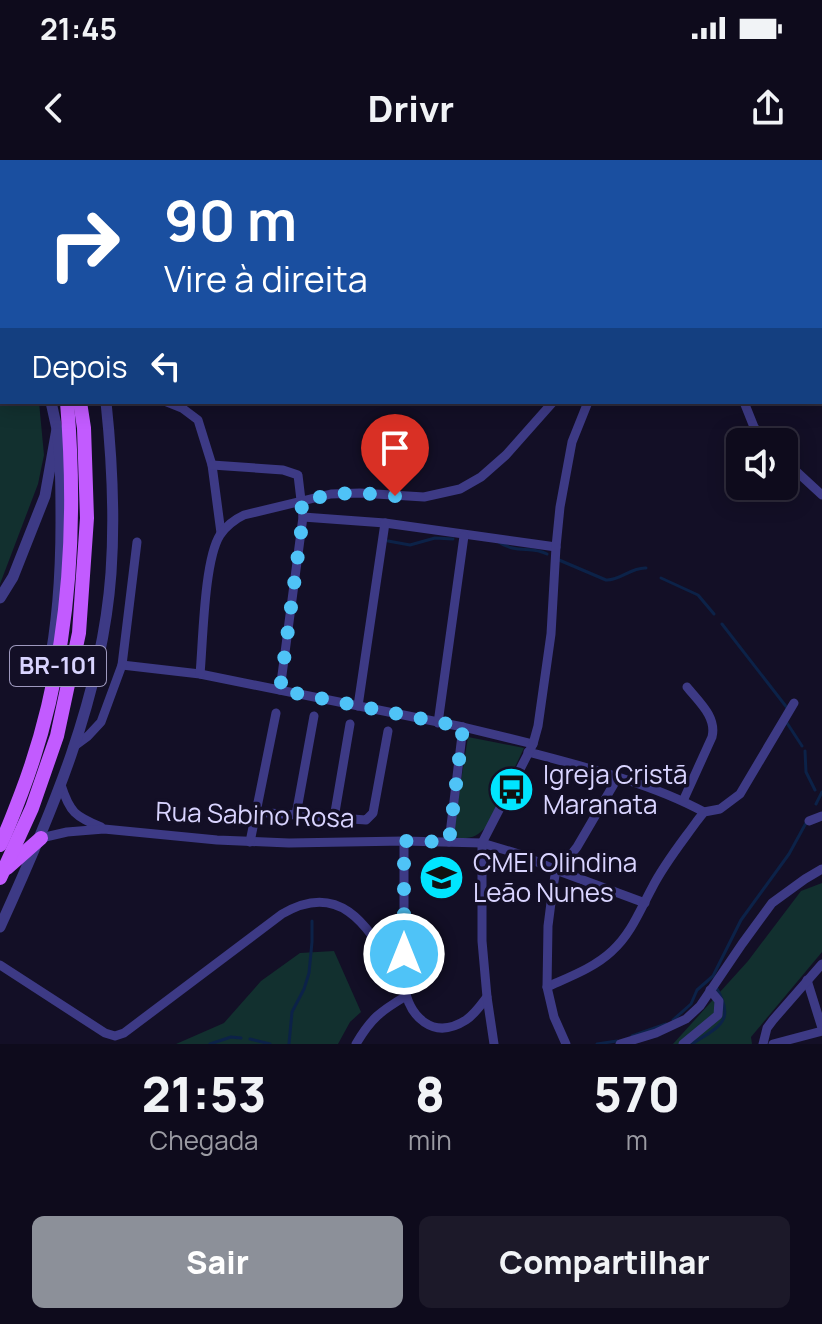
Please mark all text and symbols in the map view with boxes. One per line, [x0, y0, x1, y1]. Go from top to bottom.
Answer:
text: 21:45 [40, 8, 117, 49]
text: Drivr [368, 84, 454, 133]
icon: back [32, 86, 76, 130]
icon: share [746, 86, 790, 130]
text: 90 m [164, 181, 297, 258]
icon: right [32, 192, 136, 296]
text: Vire à direita [164, 254, 368, 303]
icon: left [144, 344, 188, 388]
text: Depois [32, 346, 128, 387]
pin [361, 414, 429, 496]
icon: arrive [373, 426, 417, 470]
map controls [726, 428, 798, 500]
button: sound [726, 428, 798, 500]
road number: BR-101 [10, 646, 106, 686]
place label: Igreja Cristã Maranata [543, 756, 687, 822]
bus stop icon: Igreja Cristã Maranata [488, 766, 536, 814]
street label: Rua Sabino Rosa [155, 793, 355, 835]
place label: CMEI Olindina Leão Nunes [473, 844, 637, 910]
school or university icon: CMEI Olindina Leão Nunes [418, 854, 466, 902]
position arrow [362, 912, 446, 996]
text: 21:53 [142, 1061, 266, 1126]
text: 8 [415, 1061, 445, 1126]
text: 570 [593, 1061, 680, 1126]
text: Chegada [150, 1122, 259, 1158]
text: min [408, 1122, 452, 1158]
text: m [626, 1122, 648, 1158]
button: Sair [32, 1216, 403, 1308]
button: Compartilhar [419, 1216, 790, 1308]

